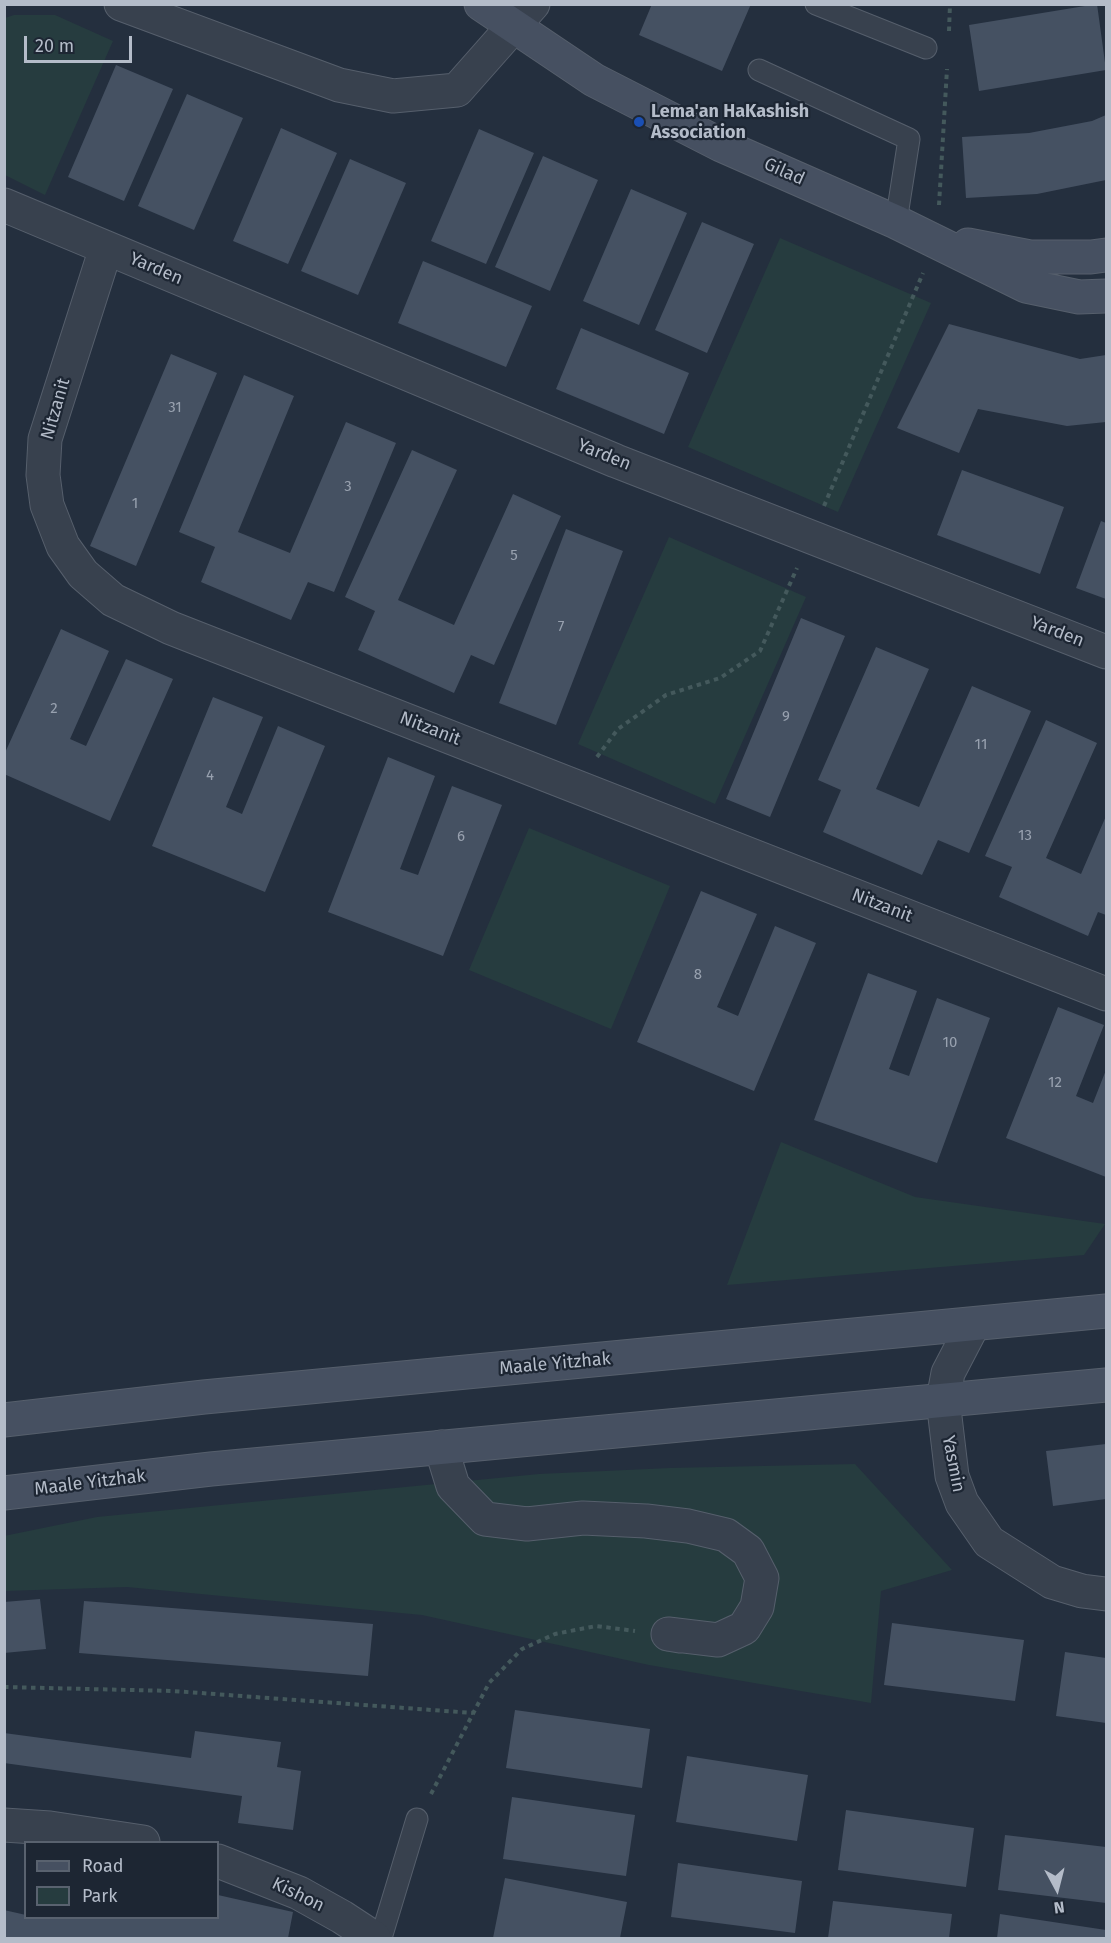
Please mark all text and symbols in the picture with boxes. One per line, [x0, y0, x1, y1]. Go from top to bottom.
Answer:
scale bar [27, 24, 135, 62]
text: 20 m [35, 35, 74, 57]
place label: Lema'an HaKashish Association [651, 101, 809, 144]
marker: Lema'an HaKashish Association [632, 115, 646, 129]
street label: Gilad [760, 154, 808, 190]
street label: Yarden [126, 248, 186, 290]
street label: Nitzanit [37, 376, 75, 442]
house number: 31 [168, 399, 182, 417]
street label: Yarden [574, 435, 634, 475]
house number: 3 [344, 478, 352, 496]
house number: 1 [132, 495, 138, 513]
house number: 5 [510, 547, 518, 565]
street label: Yarden [1027, 612, 1087, 652]
house number: 7 [558, 618, 564, 636]
house number: 2 [50, 700, 58, 718]
street label: Nitzanit [397, 708, 463, 750]
house number: 9 [782, 708, 790, 726]
house number: 11 [975, 736, 987, 754]
house number: 4 [206, 767, 214, 785]
house number: 13 [1018, 827, 1032, 845]
house number: 6 [457, 828, 465, 846]
street label: Nitzanit [849, 885, 915, 927]
house number: 8 [694, 966, 702, 984]
house number: 10 [943, 1034, 957, 1052]
house number: 12 [1048, 1074, 1062, 1092]
street label: Maale Yitzhak [498, 1348, 612, 1380]
street label: Yasmin [937, 1434, 969, 1494]
street label: Maale Yitzhak [33, 1465, 147, 1501]
legend [24, 1841, 219, 1919]
text: Road [82, 1855, 124, 1877]
north arrow [1027, 1859, 1087, 1919]
street label: Kishon [268, 1873, 328, 1917]
text: Park [82, 1885, 117, 1907]
text: N [1053, 1897, 1066, 1917]

